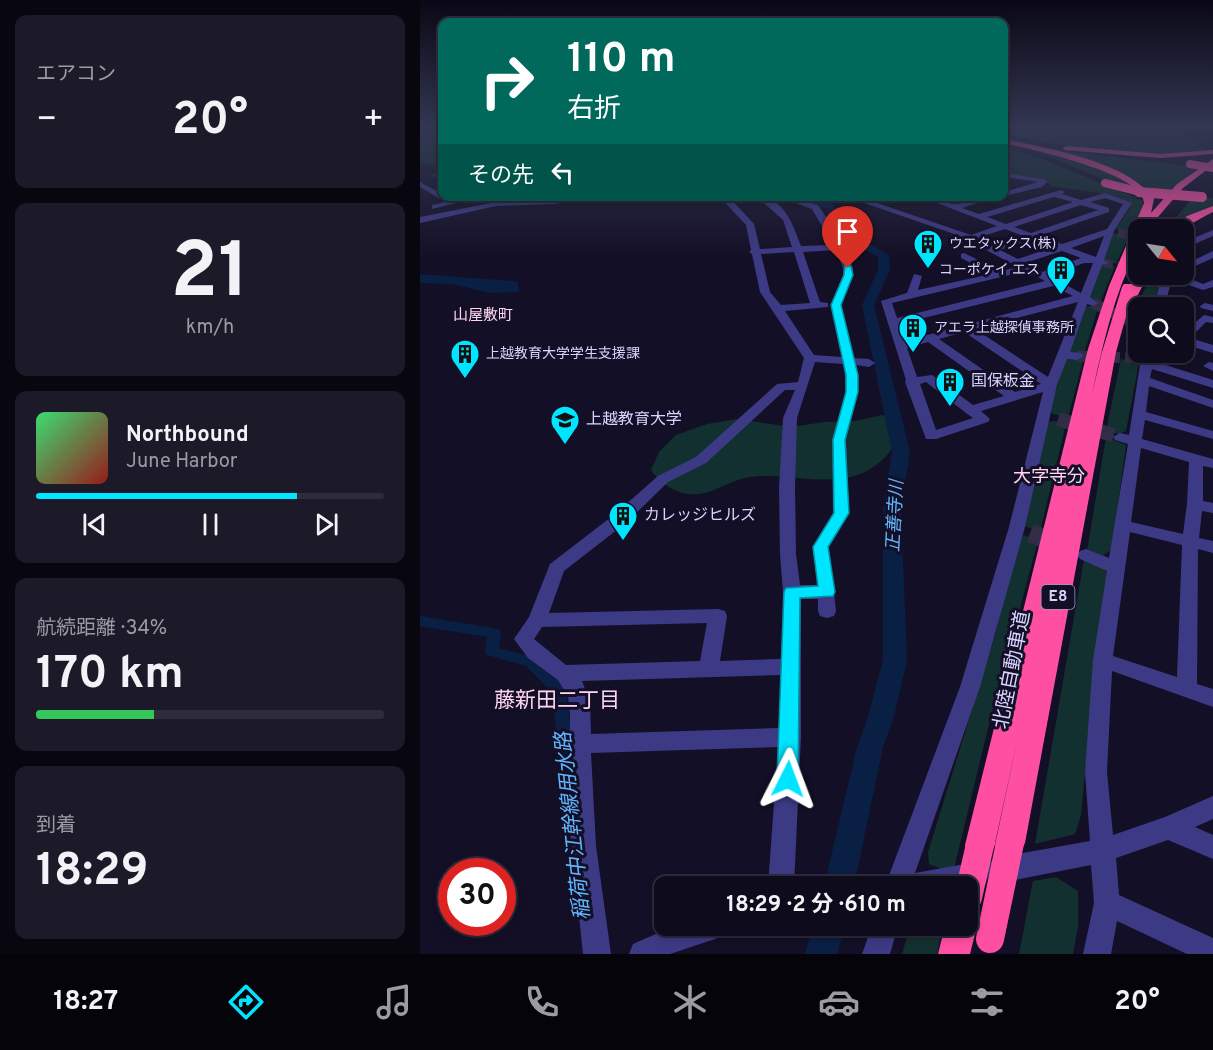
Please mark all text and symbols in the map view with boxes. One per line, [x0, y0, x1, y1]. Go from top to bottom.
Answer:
text: 110 m [567, 34, 676, 87]
icon: right [468, 42, 546, 120]
text: エアコン [36, 62, 116, 88]
text: 20° [172, 93, 248, 150]
text: 右折 [567, 93, 621, 127]
text: − [36, 100, 57, 142]
text: + [363, 100, 384, 142]
icon: left [546, 156, 579, 189]
text: その先 [468, 163, 534, 190]
pin [822, 206, 873, 268]
icon: arrive [831, 215, 864, 248]
north arrow [1128, 219, 1194, 285]
map controls [1128, 219, 1194, 363]
text: 21 [171, 226, 249, 325]
building icon: ウエタックス(株) [912, 228, 944, 270]
place label: ウエタックス(株) [949, 236, 1056, 253]
building icon: コーポケイ エス [1045, 254, 1077, 296]
place label: コーポケイ エス [939, 262, 1040, 279]
button: search [1128, 297, 1194, 363]
district label: 山屋敷町 [453, 306, 513, 326]
building icon: アエラ上越探偵事務所 [897, 312, 929, 354]
text: km/h [186, 315, 234, 341]
place label: アエラ上越探偵事務所 [934, 320, 1074, 337]
building icon: 上越教育大学学生支援課 [449, 338, 481, 380]
place label: 上越教育大学学生支援課 [486, 346, 640, 363]
building icon: 国保板金 [934, 366, 966, 408]
place label: 国保板金 [971, 372, 1035, 392]
school or university icon: 上越教育大学 [549, 404, 581, 446]
place label: 上越教育大学 [586, 410, 682, 430]
text: Northbound [126, 422, 249, 449]
text: June Harbor [126, 449, 238, 475]
district label: 大字寺分 [1013, 466, 1085, 489]
water label: 正善寺川 [883, 477, 909, 553]
building icon: カレッジヒルズ [607, 500, 639, 542]
place label: カレッジヒルズ [644, 506, 756, 526]
icon: previous [78, 508, 111, 541]
icon: pause [194, 508, 227, 541]
icon: next [310, 508, 343, 541]
road number: E8 [1042, 585, 1074, 609]
street label: 北陸自動車道 [989, 609, 1037, 731]
text: 航続距離 · 34% [36, 616, 167, 642]
text: 170 km [36, 647, 184, 704]
district label: 藤新田二丁目 [494, 688, 620, 715]
water label: 稲荷中江幹線用水路 [550, 729, 597, 921]
position arrow [756, 747, 820, 811]
text: 到着 [36, 813, 76, 839]
text: 18:29 [36, 844, 148, 901]
speed limit sign: 30 [438, 858, 516, 936]
text: 18:29 · 2 分 · 610 m [726, 892, 906, 919]
icon: directions [225, 981, 267, 1023]
icon: music [373, 981, 415, 1023]
icon: phone [521, 981, 563, 1023]
icon: climate [669, 981, 711, 1023]
icon: car [818, 981, 860, 1023]
icon: filters [966, 981, 1008, 1023]
text: 18:27 [53, 985, 118, 1019]
text: 20° [1114, 985, 1160, 1019]

